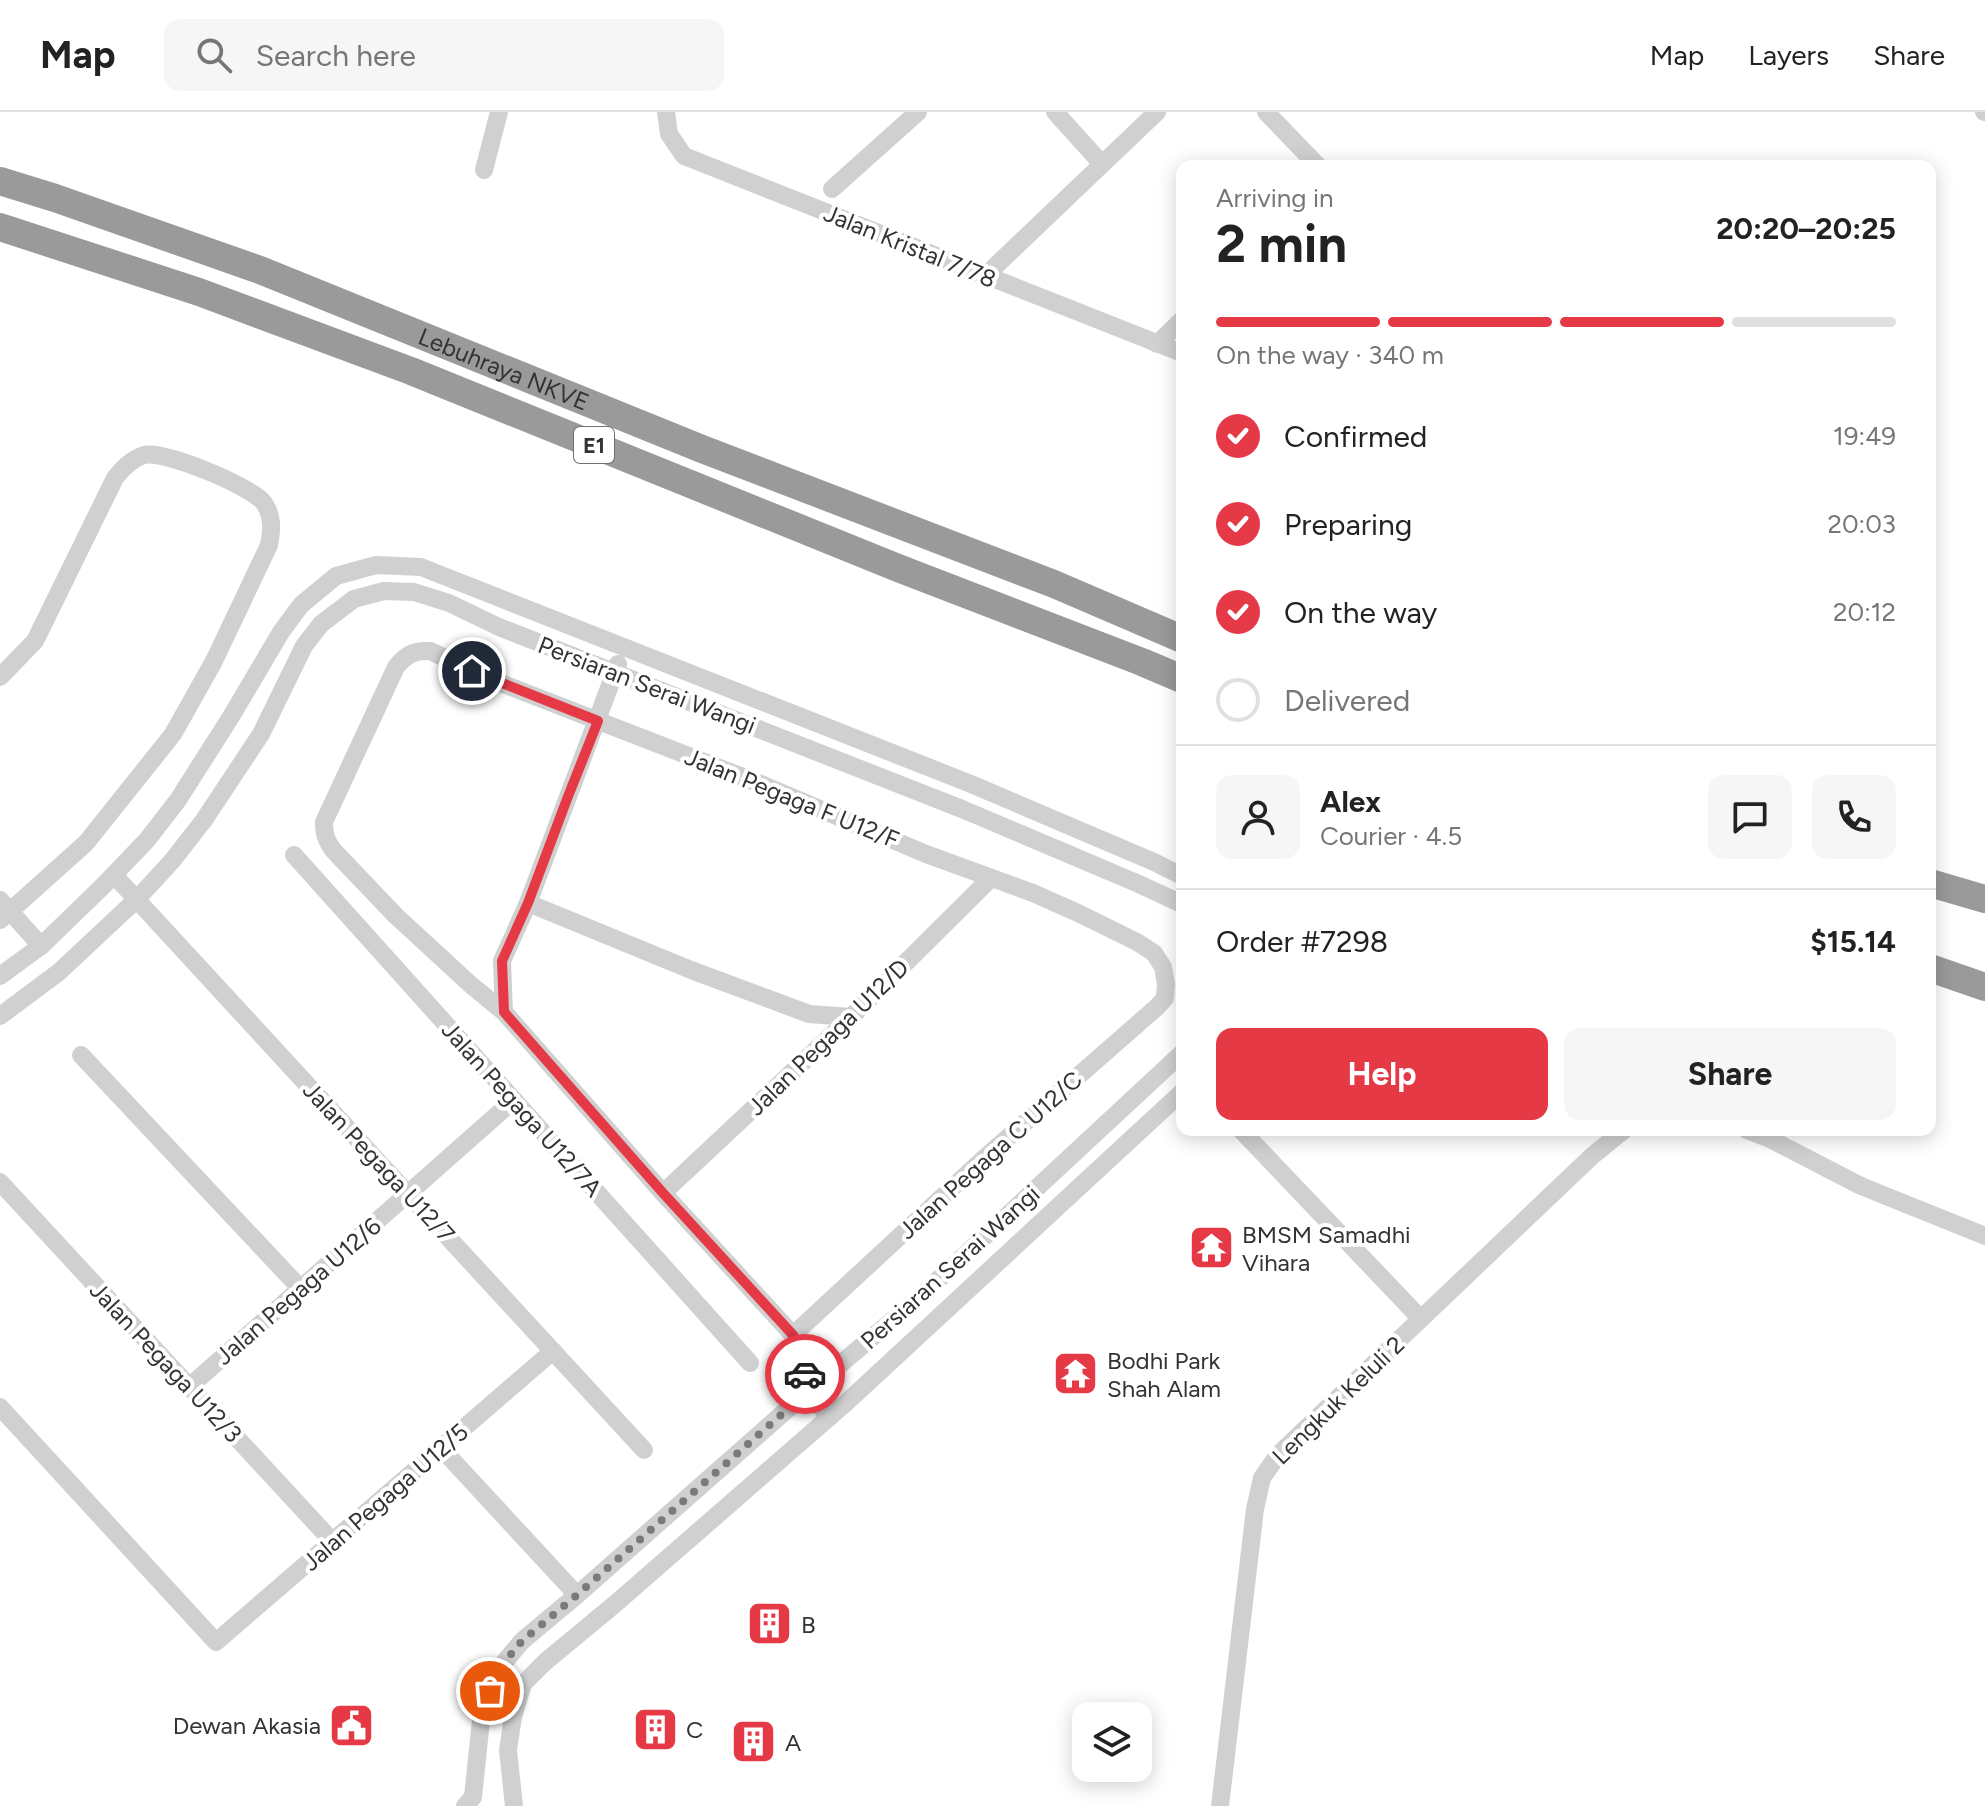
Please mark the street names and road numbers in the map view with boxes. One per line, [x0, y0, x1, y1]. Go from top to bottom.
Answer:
street label: Jalan Kristal 7/78 [820, 198, 1000, 294]
street label: Lebuhraya NKVE [414, 321, 593, 416]
road number: E1 [574, 427, 614, 463]
street label: Persiaran Serai Wangi [534, 630, 760, 740]
street label: Jalan Pegaga F U12/F [681, 742, 903, 854]
street label: Jalan Pegaga U12/D [741, 953, 915, 1121]
street label: Jalan Pegaga U12/7A [436, 1015, 609, 1203]
street label: Jalan Pegaga C U12/C [892, 1065, 1088, 1245]
street label: Jalan Pegaga U12/7 [297, 1076, 461, 1249]
street label: Persiaran Serai Wangi [855, 1179, 1045, 1355]
street label: Jalan Pegaga U12/6 [209, 1211, 387, 1371]
street label: Jalan Pegaga U12/3 [84, 1276, 248, 1448]
street label: Lengkuk Keluli 2 [1266, 1330, 1410, 1470]
street label: Jalan Pegaga U12/5 [296, 1417, 474, 1577]

